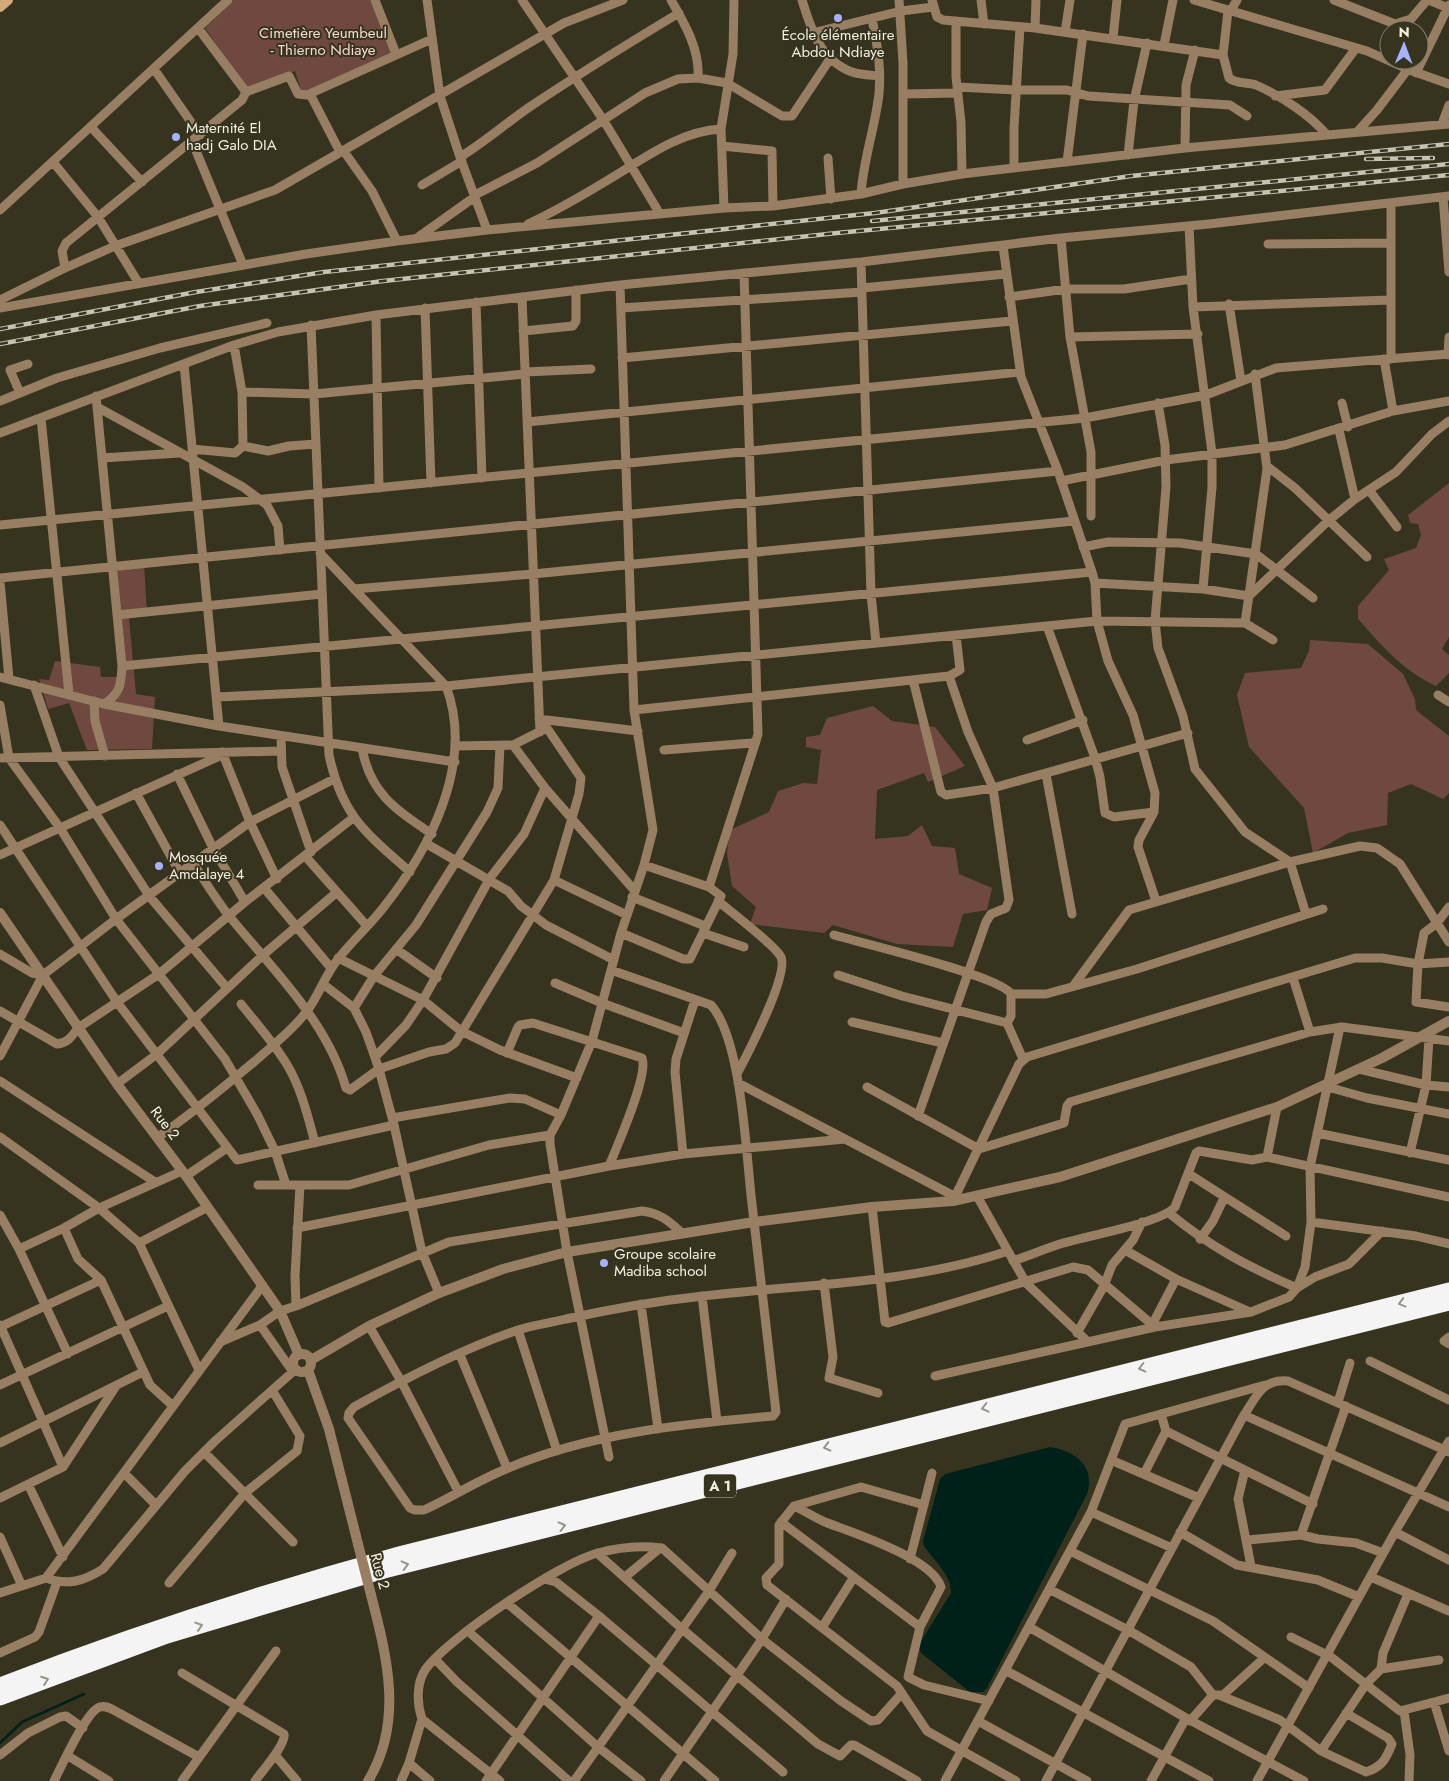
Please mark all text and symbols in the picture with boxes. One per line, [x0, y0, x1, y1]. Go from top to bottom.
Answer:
marker: École élémentaire Abdou Ndiaye [832, 12, 844, 24]
north arrow [1379, 20, 1429, 70]
park label: Cimetière Yeumbeul - Thierno Ndiaye [259, 22, 387, 61]
text: N [1398, 22, 1410, 42]
place label: École élémentaire Abdou Ndiaye [782, 24, 895, 63]
place label: Maternité El hadj Galo DIA [186, 117, 277, 156]
marker: Maternité El hadj Galo DIA [170, 131, 182, 143]
place label: Mosquée Amdalaye 4 [169, 846, 245, 885]
marker: Mosquée Amdalaye 4 [153, 860, 165, 872]
street label: Rue 2 [145, 1102, 185, 1144]
place label: Groupe scolaire Madiba school [614, 1243, 716, 1282]
marker: Groupe scolaire Madiba school [598, 1257, 610, 1269]
one-way arrow [1397, 1297, 1406, 1308]
one-way arrow [1138, 1362, 1147, 1373]
one-way arrow [980, 1402, 989, 1413]
one-way arrow [823, 1441, 832, 1452]
road number: A 1 [704, 1474, 736, 1498]
one-way arrow [558, 1521, 567, 1532]
street label: Rue 2 [365, 1550, 395, 1592]
one-way arrow [400, 1561, 408, 1571]
one-way arrow [194, 1622, 202, 1632]
one-way arrow [41, 1676, 49, 1686]

